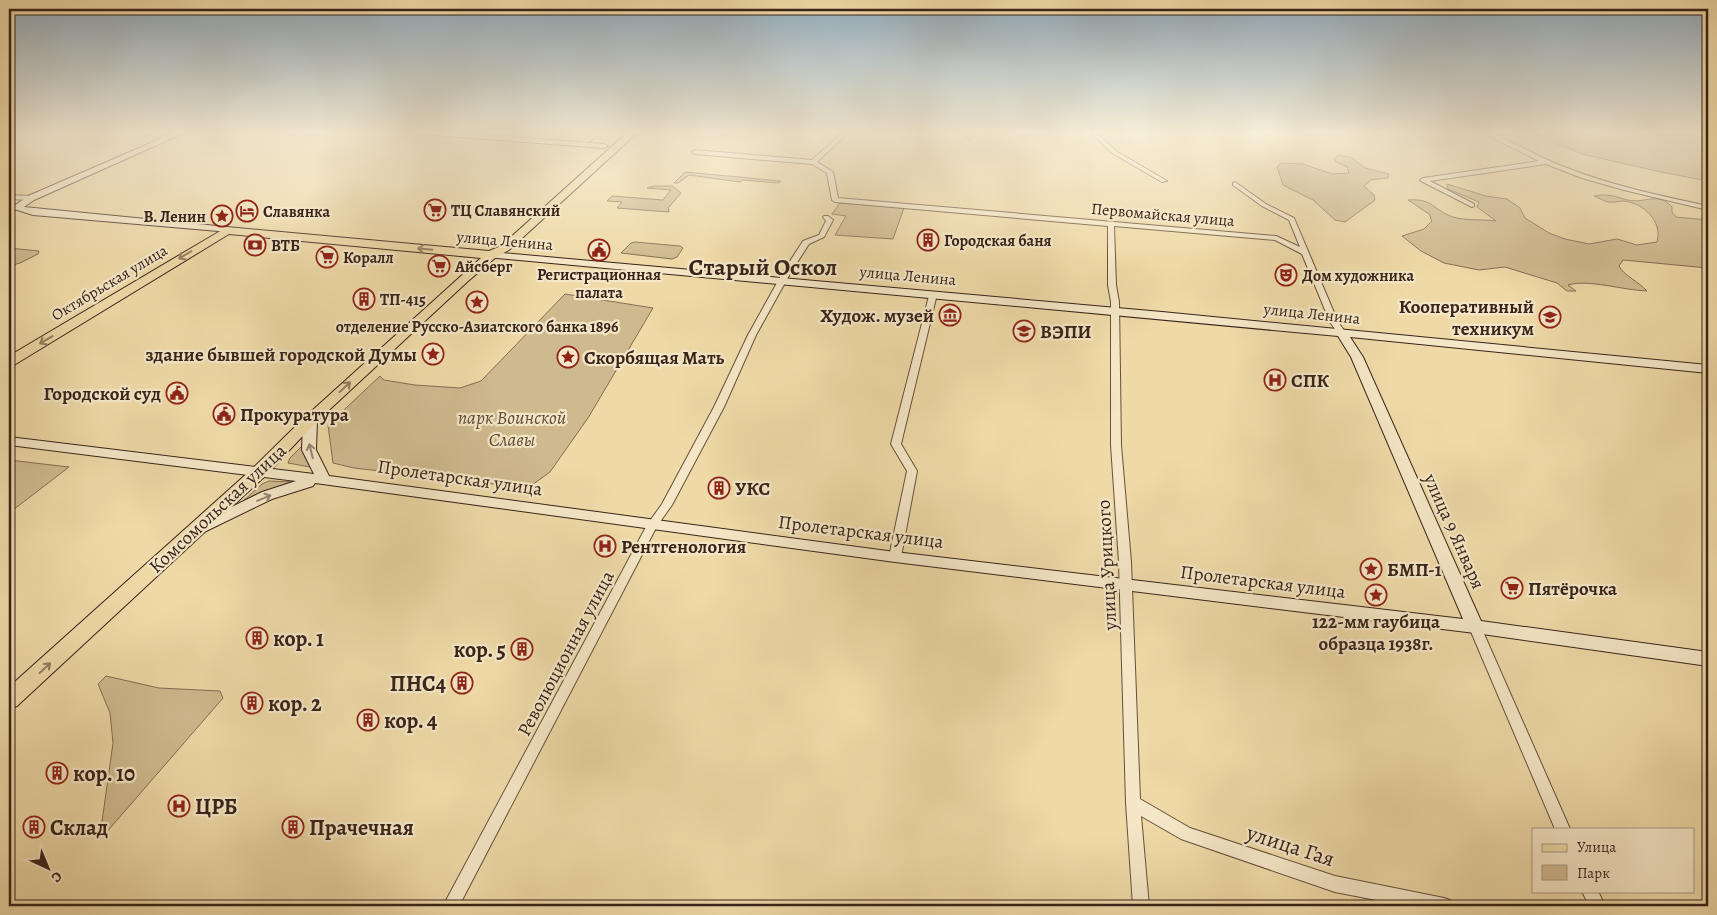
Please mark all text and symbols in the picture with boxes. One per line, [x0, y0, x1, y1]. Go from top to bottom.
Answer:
supermarket icon: ТЦ Славянский [423, 198, 447, 222]
street label: Первомайская улица [1090, 198, 1236, 232]
hotel icon: Славянка [235, 199, 259, 223]
place label: ТЦ Славянский [451, 200, 560, 222]
place label: Славянка [263, 201, 330, 223]
place icon: В. Ленин [210, 204, 234, 228]
place label: В. Ленин [143, 206, 206, 228]
street label: улица Ленина [455, 226, 555, 256]
building icon: Городская баня [916, 228, 940, 252]
place label: Городская баня [944, 230, 1052, 252]
bank icon: ВТБ [243, 233, 267, 257]
place label: ВТБ [271, 235, 300, 257]
public building icon: Регистрационная палата [587, 238, 611, 262]
street label: Октябрьская улица [47, 239, 172, 326]
one-way arrow [417, 244, 433, 254]
supermarket icon: Коралл [315, 245, 339, 269]
place label: Коралл [343, 247, 394, 269]
one-way arrow [178, 251, 192, 261]
district label: Старый Оскол [689, 251, 837, 283]
supermarket icon: Айсберг [427, 254, 451, 278]
place label: Айсберг [454, 256, 512, 278]
street label: улица Ленина [858, 261, 958, 291]
theatre icon: Дом художника [1274, 263, 1298, 287]
place label: Регистрационная палата [537, 264, 661, 304]
place label: Дом художника [1302, 265, 1414, 287]
building icon: ТП-415 [352, 287, 376, 311]
place label: ТП-415 [380, 289, 426, 311]
place icon: отделение Русско-Азиатского банка 1896 [465, 290, 489, 314]
place label: Кооперативный техникум [1399, 294, 1534, 342]
street label: улица Ленина [1262, 298, 1362, 330]
place label: Худож. музей [820, 303, 934, 329]
museum icon: Худож. музей [938, 303, 962, 327]
school or university icon: Кооперативный техникум [1538, 305, 1562, 329]
place label: отделение Русско-Азиатского банка 1896 [336, 316, 619, 338]
school or university icon: ВЭПИ [1012, 319, 1036, 343]
place label: ВЭПИ [1040, 319, 1092, 345]
one-way arrow [39, 334, 53, 345]
place label: здание бывшей городской Думы [145, 342, 417, 368]
place icon: здание бывшей городской Думы [421, 342, 445, 366]
place icon: Скорбящая Мать [556, 345, 580, 369]
place label: Скорбящая Мать [584, 345, 725, 371]
hospital icon: СПК [1263, 368, 1287, 392]
place label: СПК [1291, 368, 1329, 394]
place label: Городской суд [44, 381, 161, 407]
public building icon: Городской суд [165, 381, 189, 405]
one-way arrow [339, 381, 352, 393]
public building icon: Прокуратура [212, 402, 236, 426]
place label: Прокуратура [240, 402, 350, 428]
park label: парк Воинской Славы [458, 405, 566, 453]
street label: Комсомольская улица [143, 438, 292, 579]
one-way arrow [306, 444, 315, 460]
street label: Пролетарская улица [376, 454, 544, 502]
street label: улица 9 Января [1417, 469, 1491, 593]
building icon: УКС [707, 476, 731, 500]
place label: УКС [735, 476, 770, 502]
one-way arrow [256, 493, 271, 502]
street label: улица Урицкого [1091, 499, 1123, 632]
street label: Пролетарская улица [777, 509, 945, 555]
hospital icon: Рентгенология [593, 534, 617, 558]
place label: Рентгенология [621, 534, 746, 560]
place icon: БМП-1 [1359, 557, 1383, 581]
place label: БМП-1 [1387, 557, 1442, 583]
street label: Пролетарская улица [1179, 559, 1347, 605]
street label: Революционная улица [511, 566, 621, 741]
supermarket icon: Пятёрочка [1500, 576, 1524, 600]
place label: Пятёрочка [1528, 576, 1618, 602]
place icon: 122-мм гаубица образца 1938г. [1364, 583, 1388, 607]
place label: 122-мм гаубица образца 1938г. [1312, 609, 1441, 657]
place label: кор. 1 [273, 624, 324, 654]
building icon: кор. 1 [245, 626, 269, 650]
place label: кор. 5 [454, 635, 506, 665]
building icon: кор. 5 [510, 637, 534, 661]
one-way arrow [39, 662, 51, 674]
place label: ПНС4 [390, 669, 446, 699]
building icon: ПНС4 [450, 671, 474, 695]
place label: кор. 2 [268, 689, 322, 719]
building icon: кор. 2 [240, 691, 264, 715]
place label: кор. 4 [384, 706, 437, 736]
building icon: кор. 4 [356, 708, 380, 732]
place label: кор. 10 [73, 759, 135, 789]
building icon: кор. 10 [45, 761, 69, 785]
place label: ЦРБ [195, 792, 238, 822]
hospital icon: ЦРБ [167, 794, 191, 818]
place label: Склад [50, 813, 108, 843]
place label: Прачечная [309, 813, 414, 843]
building icon: Склад [22, 815, 46, 839]
building icon: Прачечная [281, 815, 305, 839]
street label: улица Гая [1242, 817, 1339, 874]
legend [1532, 828, 1694, 892]
text: Улица [1577, 837, 1616, 857]
north arrow [22, 842, 72, 892]
text: Парк [1577, 863, 1610, 883]
text: С [47, 867, 66, 887]

